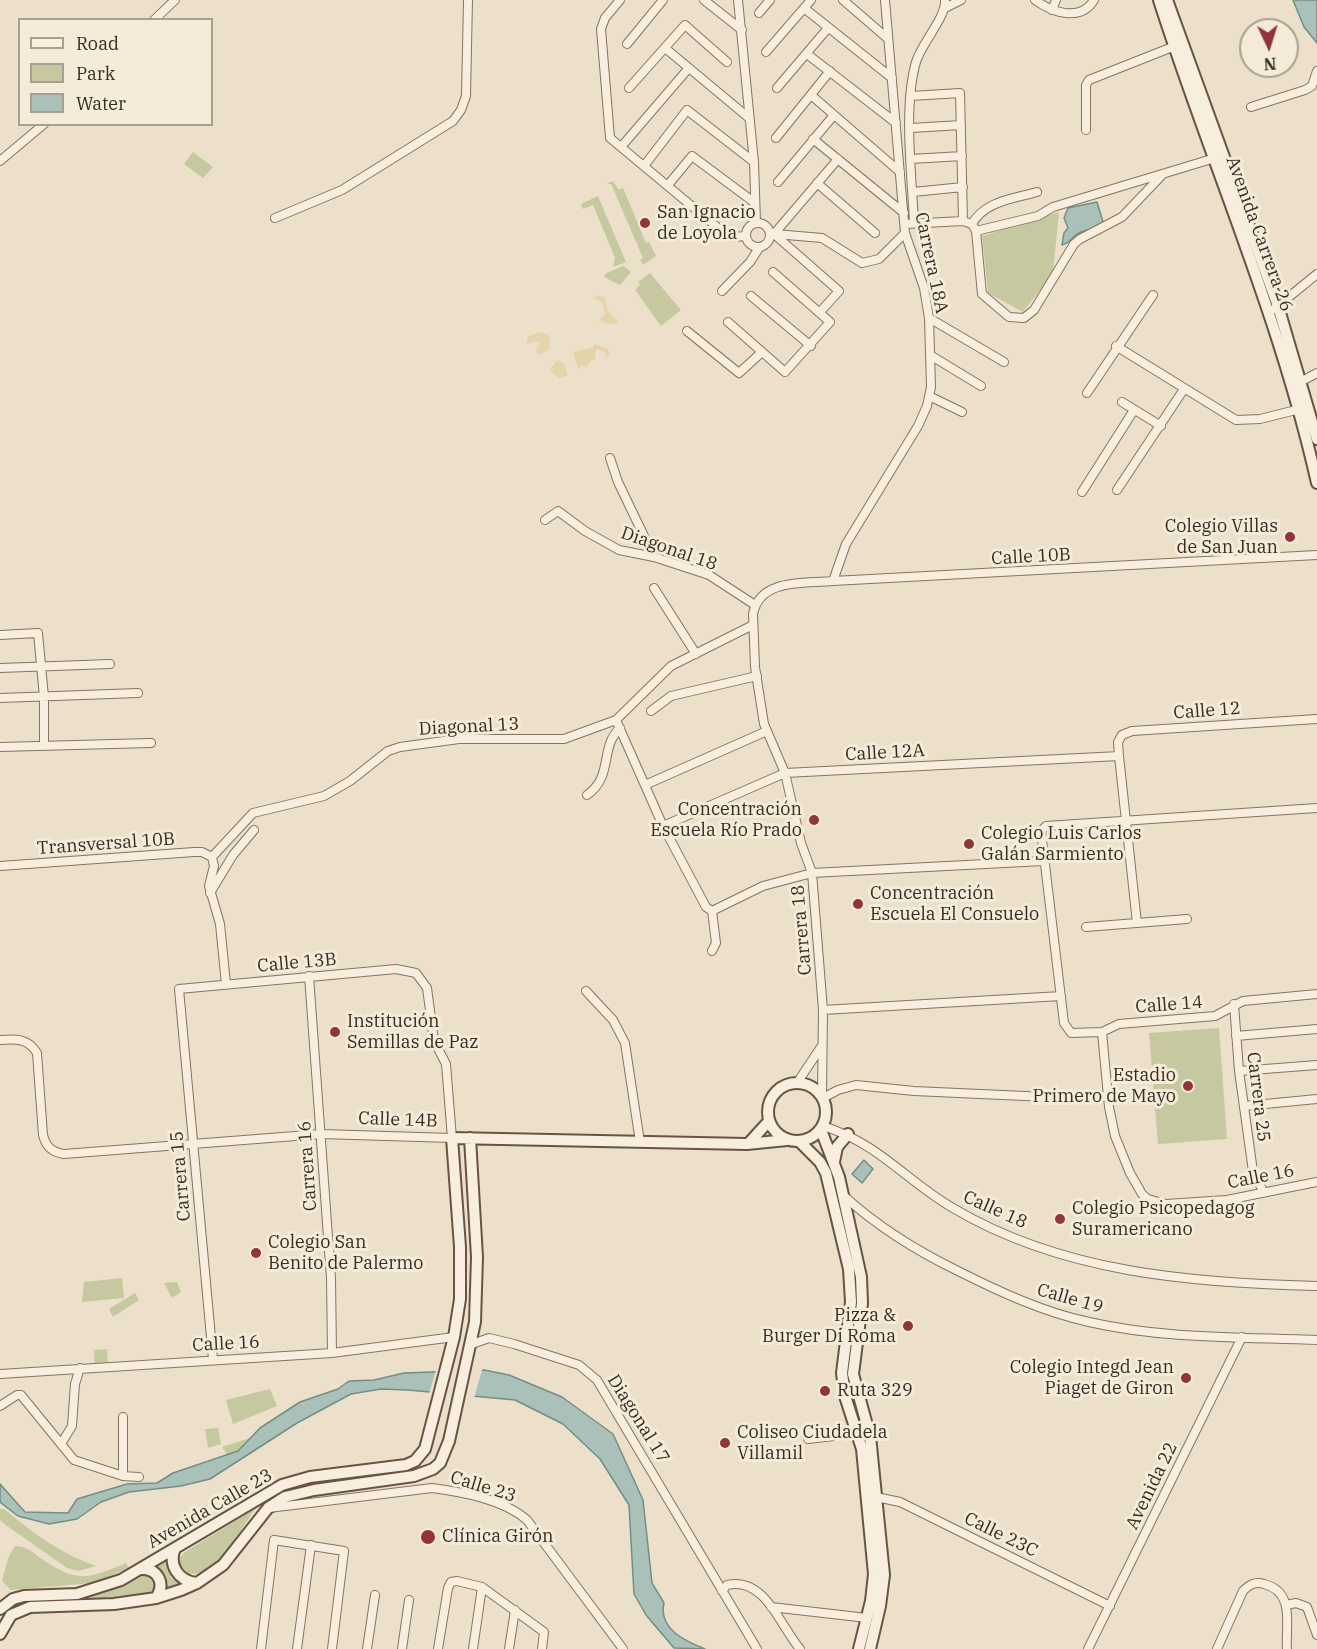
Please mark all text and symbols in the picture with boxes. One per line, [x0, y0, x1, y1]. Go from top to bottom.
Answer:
legend [18, 18, 213, 126]
north arrow [1239, 18, 1299, 78]
text: Road [76, 32, 119, 55]
text: N [1263, 54, 1277, 74]
text: Park [76, 62, 115, 85]
text: Water [76, 92, 126, 115]
street label: Avenida Carrera 26 [1221, 153, 1297, 315]
place label: San Ignacio de Loyola [657, 202, 756, 244]
street label: Carrera 18A [910, 210, 952, 316]
marker: San Ignacio de Loyola [638, 216, 652, 230]
place label: Colegio Villas de San Juan [1165, 516, 1278, 558]
street label: Diagonal 18 [618, 522, 720, 576]
marker: Colegio Villas de San Juan [1283, 530, 1297, 544]
street label: Calle 10B [991, 544, 1071, 570]
street label: Calle 12 [1173, 698, 1241, 724]
street label: Diagonal 13 [418, 714, 520, 740]
street label: Calle 12A [845, 740, 925, 766]
place label: Concentración Escuela Río Prado [650, 799, 802, 842]
marker: Concentración Escuela Río Prado [807, 813, 821, 827]
place label: Colegio Luis Carlos Galán Sarmiento [981, 823, 1141, 866]
street label: Transversal 10B [36, 828, 176, 860]
marker: Colegio Luis Carlos Galán Sarmiento [962, 837, 976, 851]
place label: Concentración Escuela El Consuelo [870, 883, 1039, 926]
street label: Carrera 18 [787, 884, 817, 976]
marker: Concentración Escuela El Consuelo [851, 897, 865, 911]
street label: Calle 13B [256, 949, 338, 977]
street label: Calle 14 [1135, 992, 1203, 1018]
place label: Institución Semillas de Paz [347, 1011, 478, 1054]
marker: Institución Semillas de Paz [328, 1025, 342, 1039]
street label: Carrera 25 [1242, 1051, 1274, 1143]
place label: Estadio Primero de Mayo [1032, 1065, 1176, 1108]
marker: Estadio Primero de Mayo [1181, 1079, 1195, 1093]
street label: Calle 14B [358, 1108, 438, 1132]
street label: Carrera 16 [294, 1120, 322, 1212]
street label: Carrera 15 [166, 1130, 196, 1222]
street label: Calle 16 [1226, 1160, 1296, 1194]
street label: Calle 18 [960, 1186, 1030, 1234]
place label: Colegio Psicopedagog Suramericano [1072, 1198, 1254, 1240]
marker: Colegio Psicopedagog Suramericano [1053, 1212, 1067, 1226]
place label: Colegio San Benito de Palermo [268, 1232, 423, 1274]
marker: Colegio San Benito de Palermo [249, 1246, 263, 1260]
street label: Calle 19 [1035, 1279, 1105, 1319]
place label: Pizza & Burger Di Roma [762, 1305, 896, 1348]
marker: Pizza & Burger Di Roma [901, 1319, 915, 1333]
street label: Calle 16 [192, 1331, 260, 1357]
place label: Colegio Integd Jean Piaget de Giron [1010, 1357, 1174, 1400]
street label: Diagonal 17 [602, 1371, 674, 1467]
marker: Colegio Integd Jean Piaget de Giron [1179, 1371, 1193, 1385]
place label: Ruta 329 [837, 1380, 913, 1402]
marker: Ruta 329 [818, 1384, 832, 1398]
place label: Coliseo Ciudadela Villamil [737, 1422, 888, 1464]
marker: Coliseo Ciudadela Villamil [718, 1436, 732, 1450]
street label: Avenida 22 [1122, 1439, 1182, 1533]
street label: Avenida Calle 23 [144, 1464, 276, 1554]
street label: Calle 23 [448, 1467, 518, 1507]
street label: Calle 23C [961, 1508, 1041, 1562]
place label: Clínica Girón [442, 1526, 553, 1548]
marker: Clínica Girón [419, 1528, 437, 1546]

